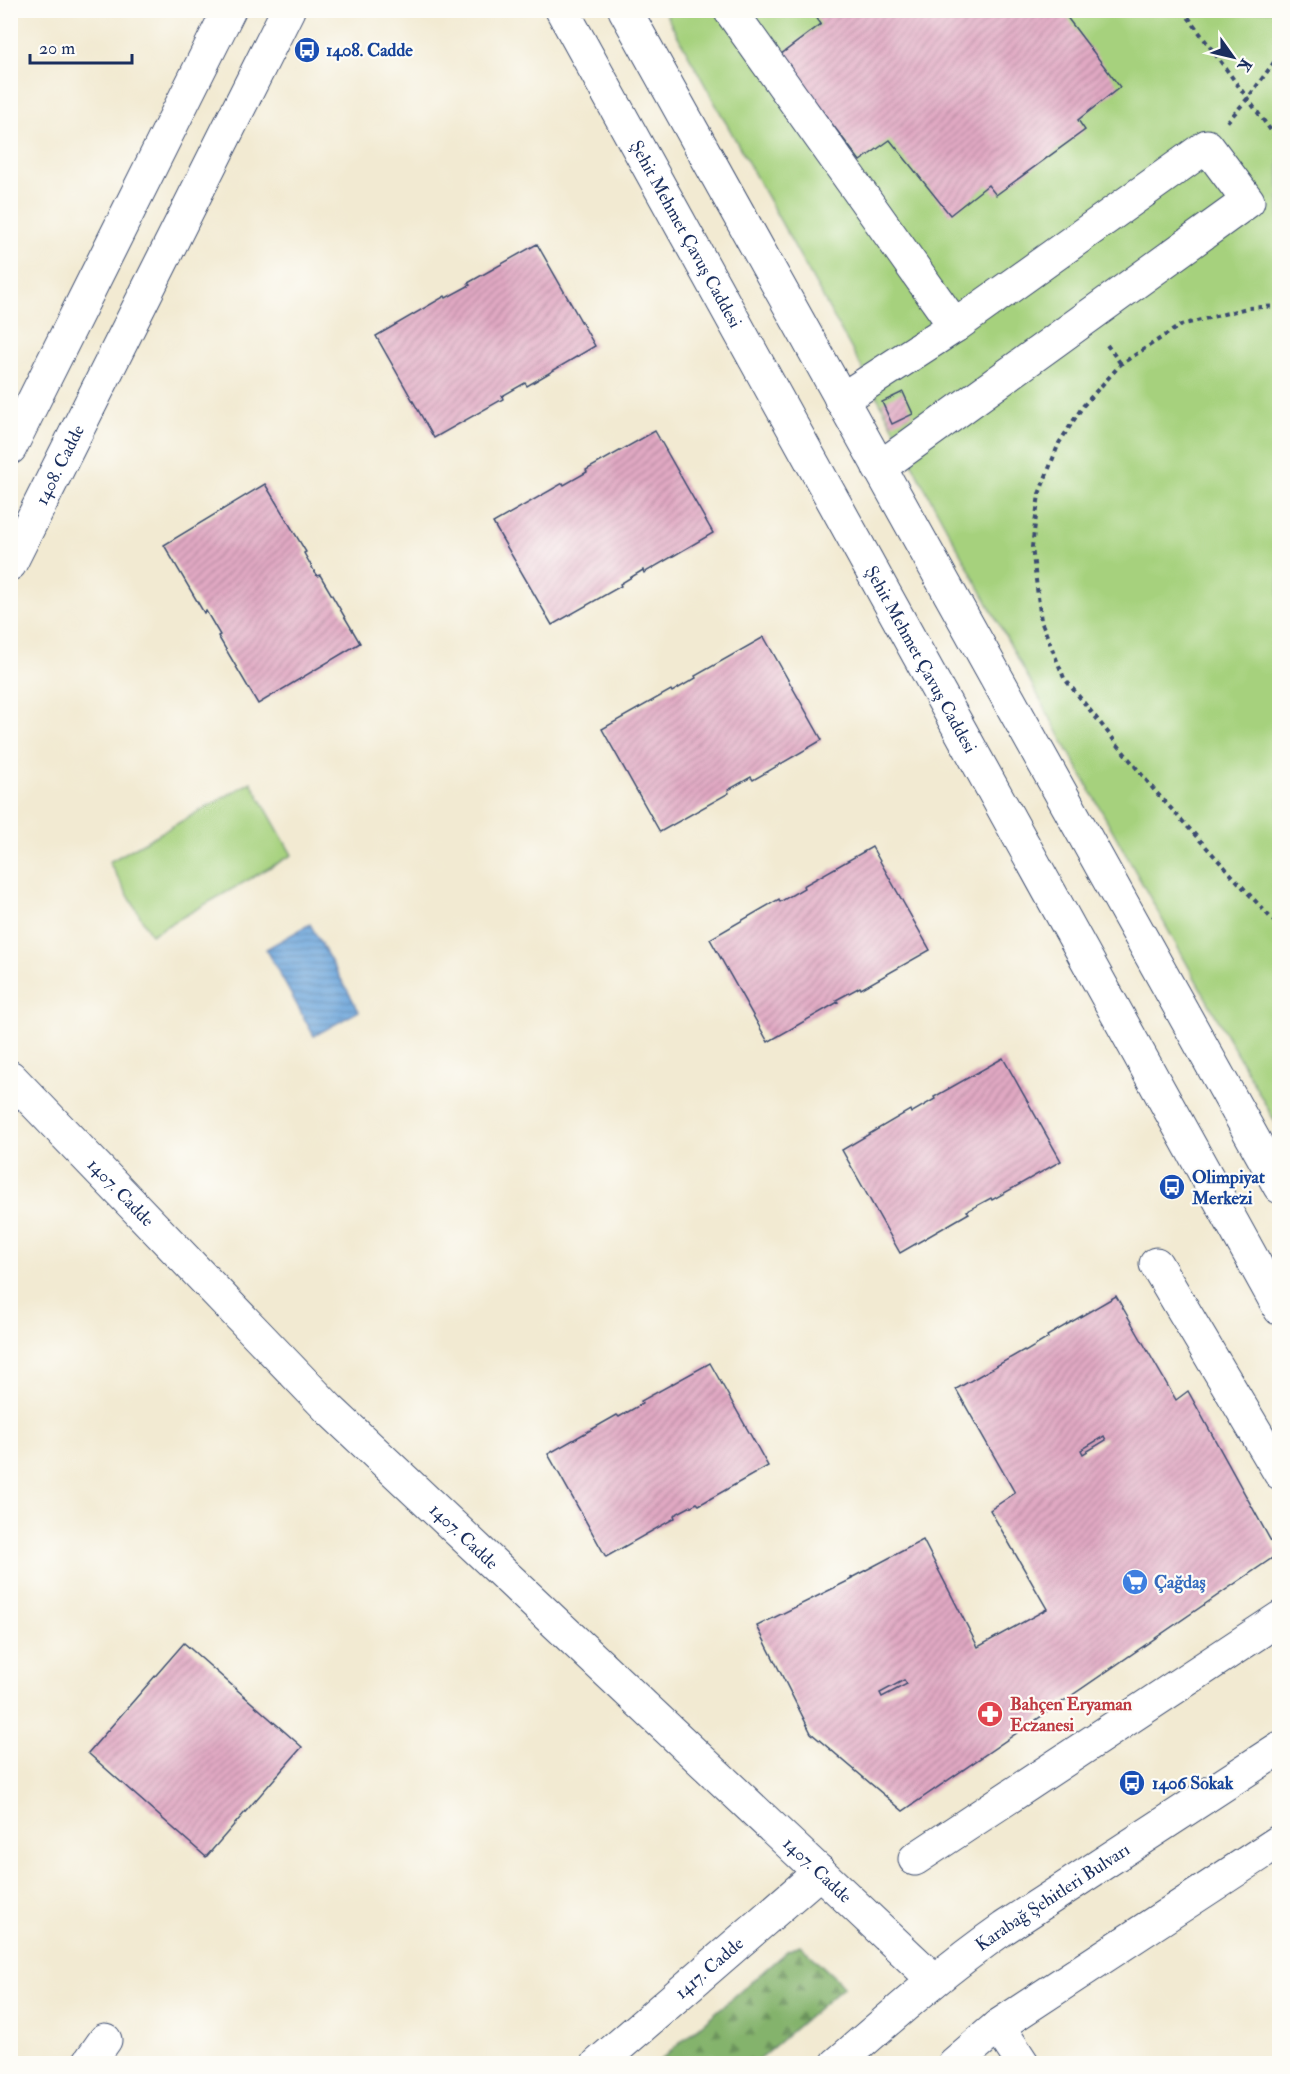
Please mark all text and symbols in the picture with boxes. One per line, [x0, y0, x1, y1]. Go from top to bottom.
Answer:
scale bar [30, 27, 132, 65]
north arrow [1203, 27, 1263, 87]
bus stop icon: 1408. Cadde [292, 35, 322, 65]
text: 20 m [39, 37, 75, 60]
place label: 1408. Cadde [326, 39, 413, 62]
text: K [1233, 55, 1256, 76]
street label: Şehit Mehmet Çavuş Caddesi [625, 136, 747, 332]
street label: 1408. Cadde [30, 420, 90, 509]
street label: Şehit Mehmet Çavuş Caddesi [860, 562, 982, 757]
street label: 1407. Cadde [83, 1153, 159, 1232]
place label: Olimpiyat Merkezi [1191, 1166, 1265, 1210]
bus stop icon: Olimpiyat Merkezi [1157, 1172, 1187, 1202]
street label: 1407. Cadde [425, 1498, 504, 1575]
supermarket icon: Çağdaş [1120, 1567, 1150, 1597]
place label: Çağdaş [1154, 1571, 1206, 1594]
place label: Bahçen Eryaman Eczanesi [1010, 1693, 1133, 1737]
pharmacy icon: Bahçen Eryaman Eczanesi [975, 1699, 1005, 1729]
bus stop icon: 1406 Sokak [1117, 1768, 1147, 1798]
place label: 1406 Sokak [1152, 1772, 1234, 1795]
street label: 1407. Cadde [778, 1832, 857, 1908]
street label: Karabağ Şehitleri Bulvarı [971, 1838, 1134, 1956]
street label: 1417. Cadde [670, 1932, 749, 2004]

